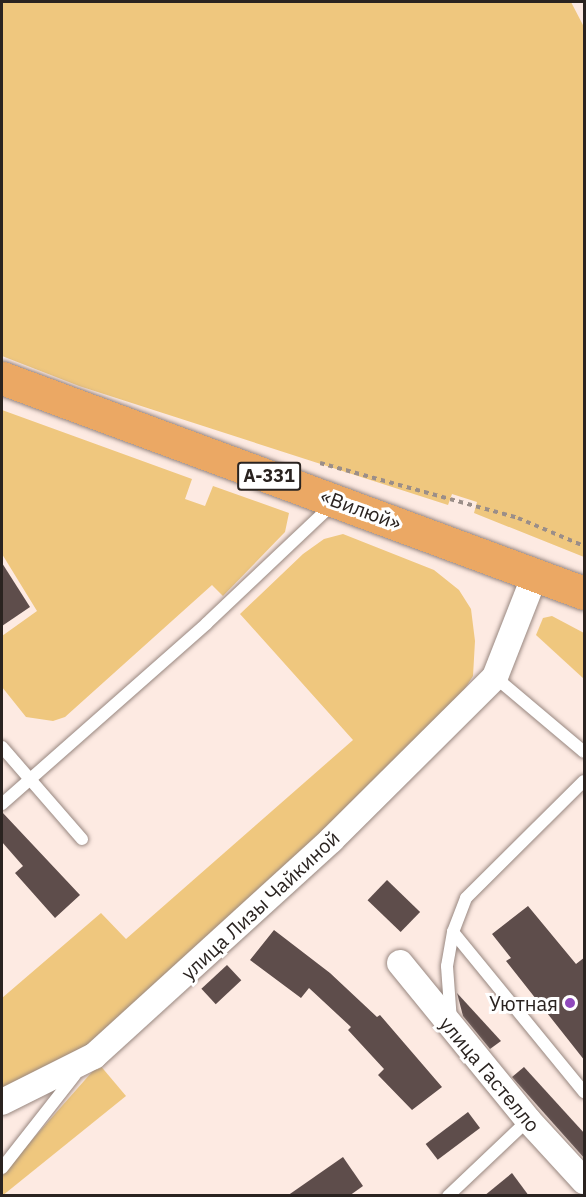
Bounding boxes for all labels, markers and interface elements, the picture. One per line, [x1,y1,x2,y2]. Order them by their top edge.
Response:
road number: А-331 [236,461,302,491]
street label: «Вилюй» [317,483,405,535]
street label: улица Лизы Чайкиной [176,825,344,985]
place label: Уютная [489,991,558,1015]
marker: Уютная [563,996,577,1010]
street label: улица Гастелло [435,1011,545,1137]

